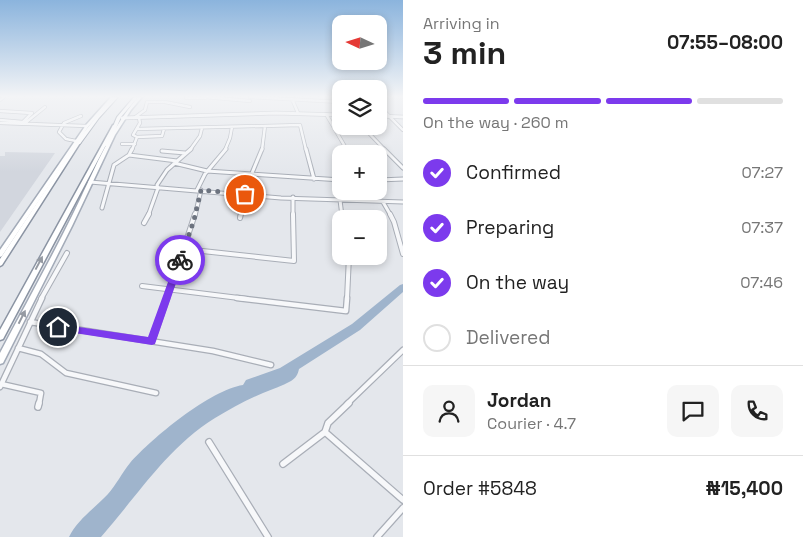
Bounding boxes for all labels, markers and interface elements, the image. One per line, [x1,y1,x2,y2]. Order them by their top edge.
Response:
text: Arriving in [423,13,500,34]
north arrow [332,15,388,70]
map controls [332,15,387,265]
text: 07:55–08:00 [667,30,783,55]
text: 3 min [423,33,506,73]
button: layers [332,80,387,135]
text: On the way · 260 m [423,112,569,133]
button: + [332,145,387,200]
icon: check [423,159,451,187]
text: Confirmed [466,160,561,185]
text: 07:27 [741,162,783,183]
pin [224,173,266,215]
icon: bag [231,180,259,208]
button: − [332,210,387,265]
icon: check [423,214,451,242]
text: Preparing [466,215,554,240]
text: 07:37 [741,217,783,238]
courier [155,235,205,285]
icon: bike [166,246,194,274]
one-way arrow [35,256,43,270]
icon: check [423,269,451,297]
text: On the way [466,270,569,295]
text: 07:46 [740,272,783,293]
pin [37,306,79,348]
one-way arrow [18,310,26,324]
icon: home [44,313,72,341]
text: Delivered [466,325,551,350]
button: person [423,385,475,437]
button: chat [667,385,719,437]
button: phone [731,385,783,437]
text: Jordan [487,388,552,413]
text: Courier · 4.7 [487,413,576,434]
text: Order #5848 [423,476,537,501]
text: ₦15,400 [705,476,783,501]

